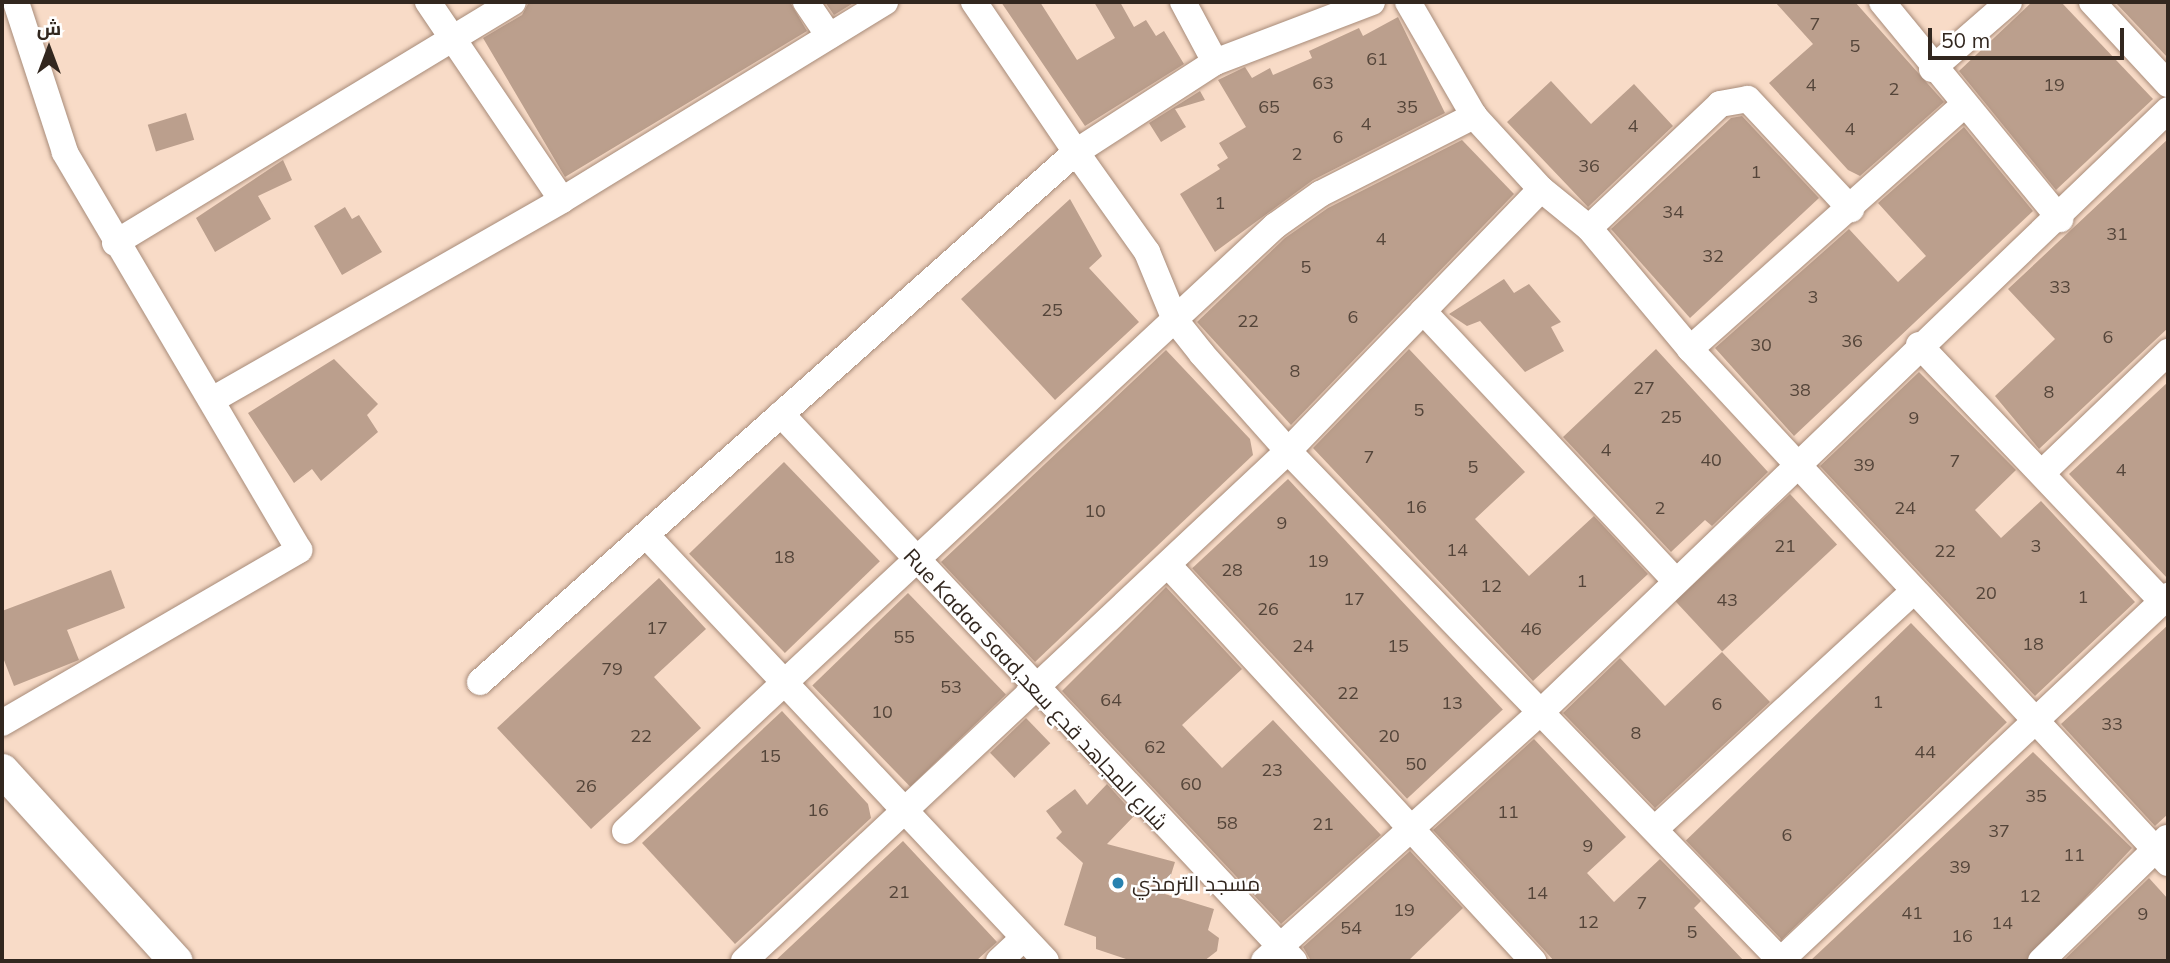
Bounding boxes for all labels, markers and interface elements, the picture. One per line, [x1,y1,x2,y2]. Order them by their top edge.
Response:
house number: 7 [1810,13,1820,35]
north arrow [14,14,84,84]
scale bar [1932,14,2128,58]
text: ش [37,16,61,40]
text: 50 m [1941,27,1990,53]
house number: 5 [1850,35,1860,57]
house number: 61 [1366,48,1388,70]
house number: 63 [1312,72,1334,94]
house number: 4 [1806,74,1816,96]
house number: 19 [2043,74,2065,96]
house number: 2 [1889,78,1899,100]
house number: 65 [1258,96,1280,118]
house number: 35 [1396,96,1418,118]
house number: 4 [1361,113,1371,135]
house number: 4 [1628,115,1638,137]
house number: 4 [1845,118,1855,140]
house number: 6 [1333,126,1343,148]
house number: 2 [1292,143,1302,165]
house number: 36 [1578,155,1600,177]
house number: 1 [1751,161,1761,183]
house number: 1 [1215,192,1225,214]
house number: 34 [1662,201,1684,223]
house number: 31 [2106,223,2128,245]
house number: 4 [1376,228,1386,250]
house number: 32 [1702,245,1724,267]
house number: 5 [1301,256,1311,278]
house number: 33 [2049,276,2071,298]
house number: 3 [1808,286,1818,308]
house number: 25 [1041,299,1063,321]
house number: 6 [1348,306,1358,328]
house number: 22 [1237,310,1259,332]
house number: 6 [2103,326,2113,348]
house number: 36 [1841,330,1863,352]
house number: 30 [1750,334,1772,356]
house number: 8 [1290,360,1300,382]
house number: 27 [1633,377,1655,399]
house number: 38 [1789,379,1811,401]
house number: 8 [2044,381,2054,403]
house number: 5 [1414,399,1424,421]
house number: 25 [1660,406,1682,428]
house number: 9 [1909,407,1919,429]
house number: 4 [1601,439,1611,461]
house number: 7 [1364,446,1374,468]
house number: 40 [1700,449,1722,471]
house number: 7 [1950,450,1960,472]
house number: 39 [1853,454,1875,476]
house number: 5 [1468,456,1478,478]
house number: 4 [2116,459,2126,481]
house number: 16 [1405,496,1427,518]
house number: 2 [1655,497,1665,519]
house number: 24 [1894,497,1916,519]
house number: 10 [1084,500,1106,522]
house number: 9 [1277,512,1287,534]
house number: 21 [1774,535,1796,557]
house number: 3 [2031,535,2041,557]
house number: 14 [1446,539,1468,561]
house number: 22 [1934,540,1956,562]
street label: Rue Kadaa Saad,شارع المجاهد قدع سعد [899,543,1173,835]
house number: 18 [773,546,795,568]
house number: 19 [1307,550,1329,572]
house number: 28 [1221,559,1243,581]
house number: 1 [1577,570,1587,592]
house number: 12 [1480,575,1502,597]
house number: 20 [1975,582,1997,604]
house number: 1 [2078,586,2088,608]
house number: 17 [1343,588,1365,610]
house number: 43 [1716,589,1738,611]
house number: 26 [1257,598,1279,620]
house number: 17 [646,617,668,639]
house number: 46 [1520,618,1542,640]
house number: 55 [893,626,915,648]
house number: 18 [2022,633,2044,655]
house number: 24 [1292,635,1314,657]
house number: 15 [1387,635,1409,657]
house number: 79 [601,658,623,680]
house number: 53 [940,676,962,698]
house number: 22 [1337,682,1359,704]
house number: 64 [1100,689,1122,711]
house number: 1 [1873,691,1883,713]
house number: 13 [1441,692,1463,714]
house number: 6 [1712,693,1722,715]
house number: 10 [871,701,893,723]
house number: 33 [2101,713,2123,735]
house number: 8 [1631,722,1641,744]
house number: 22 [630,725,652,747]
house number: 20 [1378,725,1400,747]
house number: 62 [1144,736,1166,758]
house number: 44 [1914,741,1936,763]
house number: 15 [759,745,781,767]
house number: 50 [1405,753,1427,775]
house number: 23 [1261,759,1283,781]
house number: 60 [1180,773,1202,795]
house number: 26 [575,775,597,797]
house number: 35 [2025,785,2047,807]
house number: 16 [807,799,829,821]
house number: 11 [1497,801,1519,823]
house number: 58 [1216,812,1238,834]
house number: 21 [1312,813,1334,835]
house number: 37 [1988,820,2010,842]
house number: 6 [1782,824,1792,846]
house number: 9 [1583,835,1593,857]
house number: 11 [2063,844,2085,866]
house number: 39 [1949,856,1971,878]
place label: مسجد الترمذي [1132,870,1260,896]
marker: مسجد الترمذي [1110,875,1126,891]
house number: 21 [888,881,910,903]
house number: 14 [1526,882,1548,904]
house number: 12 [2019,885,2041,907]
house number: 7 [1637,892,1647,914]
house number: 19 [1393,899,1415,921]
house number: 41 [1901,902,1923,924]
house number: 9 [2138,903,2148,925]
house number: 12 [1577,911,1599,933]
house number: 14 [1991,912,2013,934]
house number: 54 [1340,917,1362,939]
house number: 5 [1687,921,1697,943]
house number: 16 [1951,925,1973,947]

